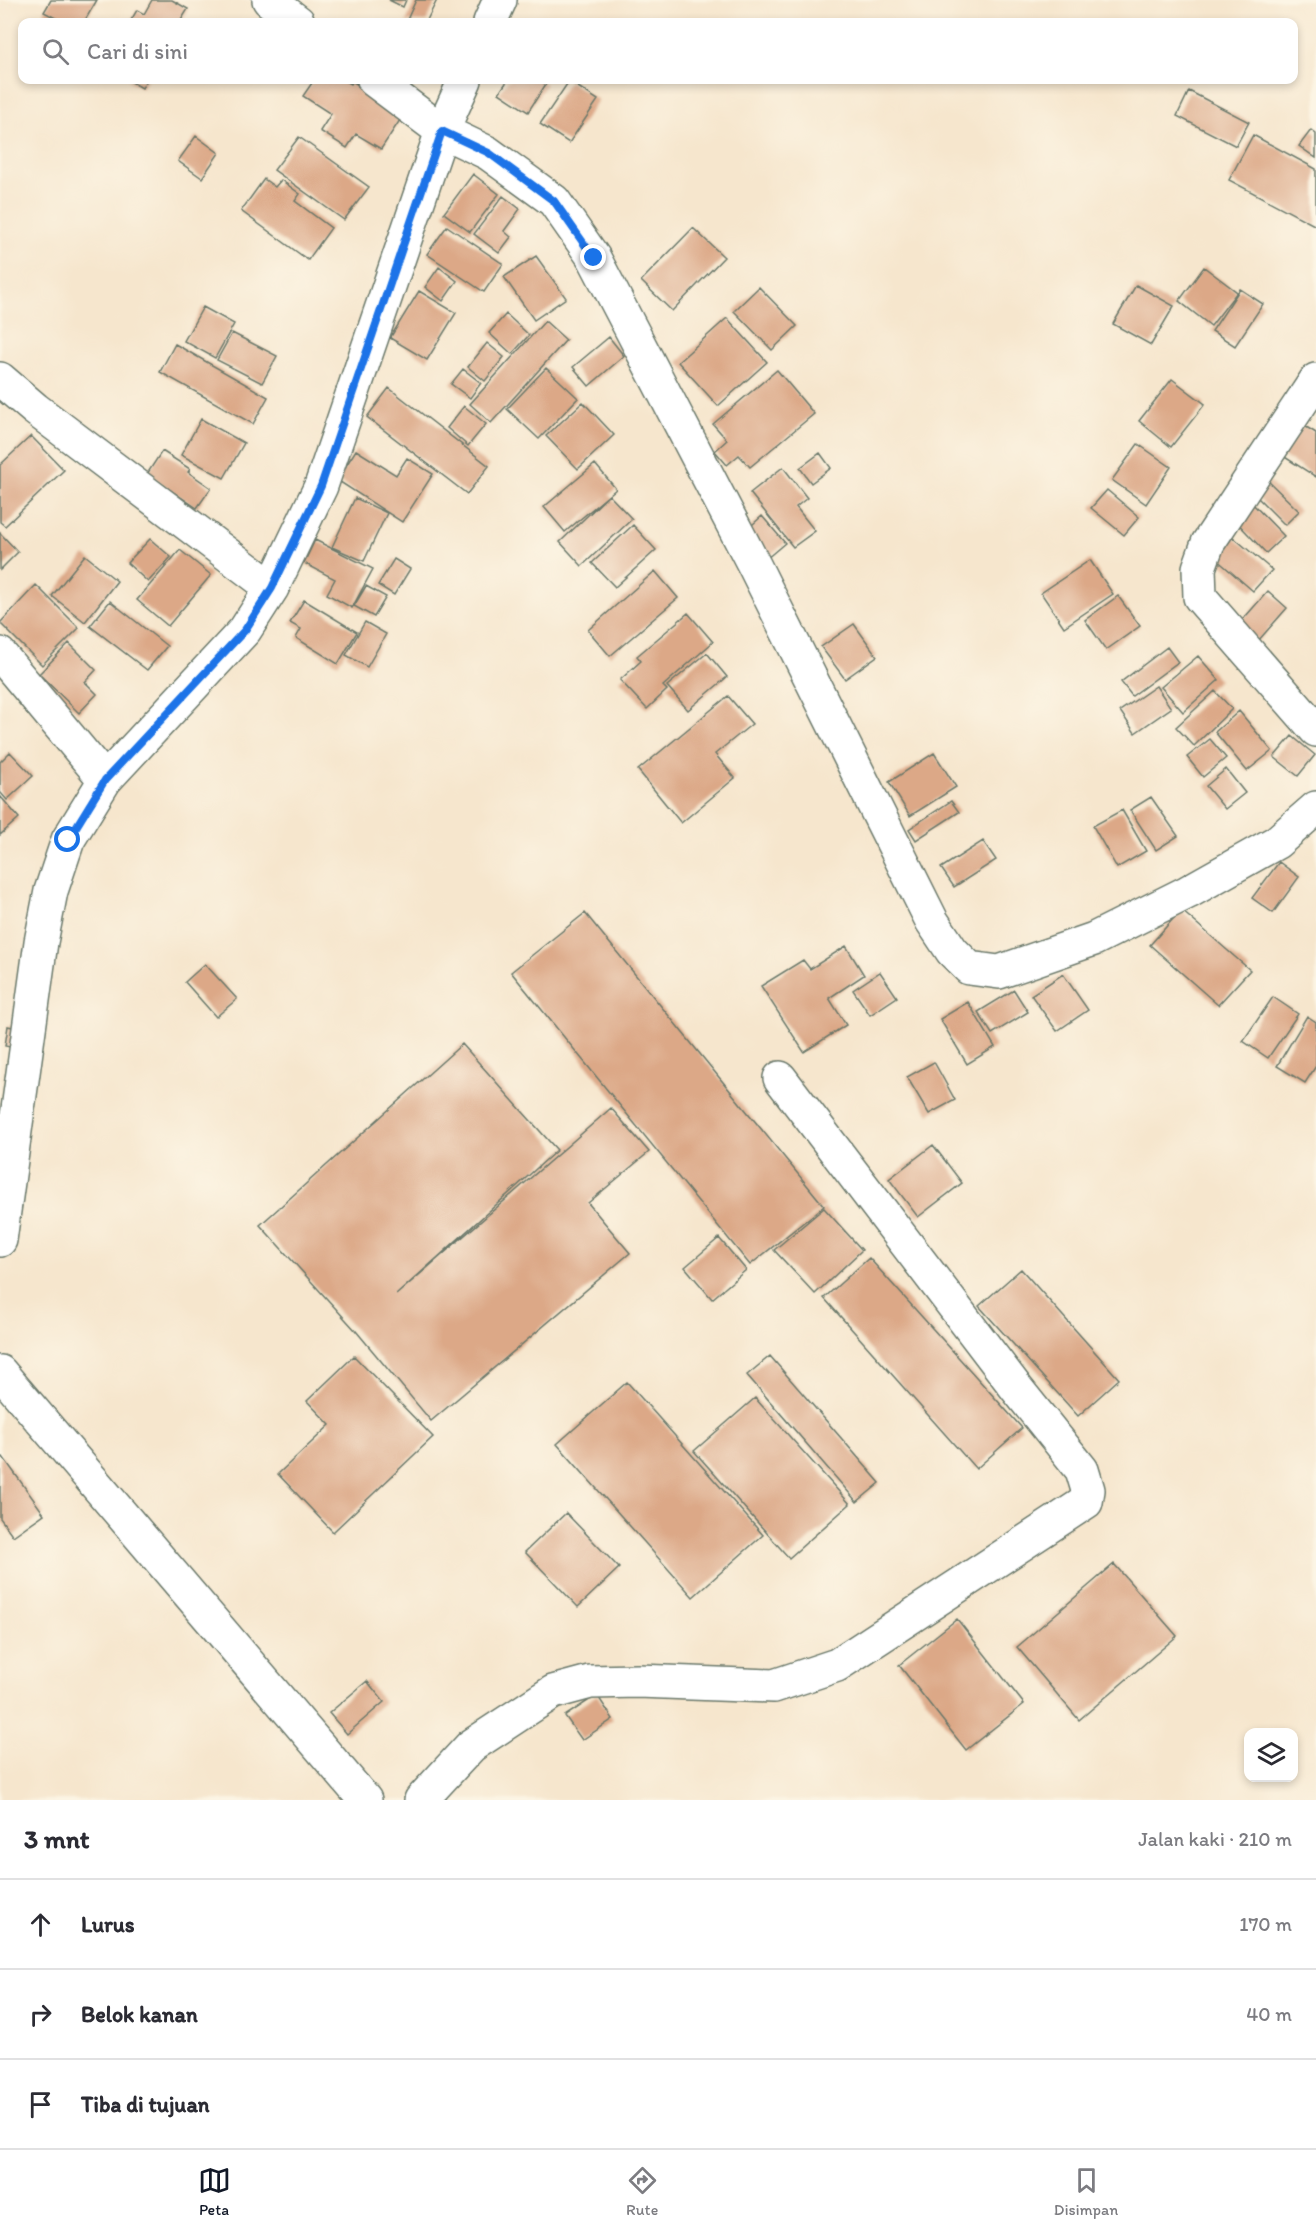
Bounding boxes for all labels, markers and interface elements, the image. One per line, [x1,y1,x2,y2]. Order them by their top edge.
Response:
search box [18,18,1298,84]
icon: search [39,35,72,68]
text: Cari di sini [87,38,188,65]
route end [580,244,606,270]
route start [54,826,80,852]
map controls [1244,1728,1298,1782]
button: layers [1244,1728,1298,1782]
text: 3 mnt [24,1823,90,1855]
text: Jalan kaki · 210 m [1138,1827,1292,1851]
icon: ahead [24,1908,57,1941]
text: Lurus [81,1911,135,1938]
text: 170 m [1239,1912,1292,1936]
icon: right [24,1998,57,2031]
text: Belok kanan [81,2001,198,2028]
text: 40 m [1246,2002,1292,2026]
icon: arrive [24,2088,57,2121]
text: Tiba di tujuan [81,2091,210,2118]
tab: Peta [198,2164,231,2219]
tab: Rute [626,2164,659,2219]
tab: Disimpan [1054,2164,1118,2219]

